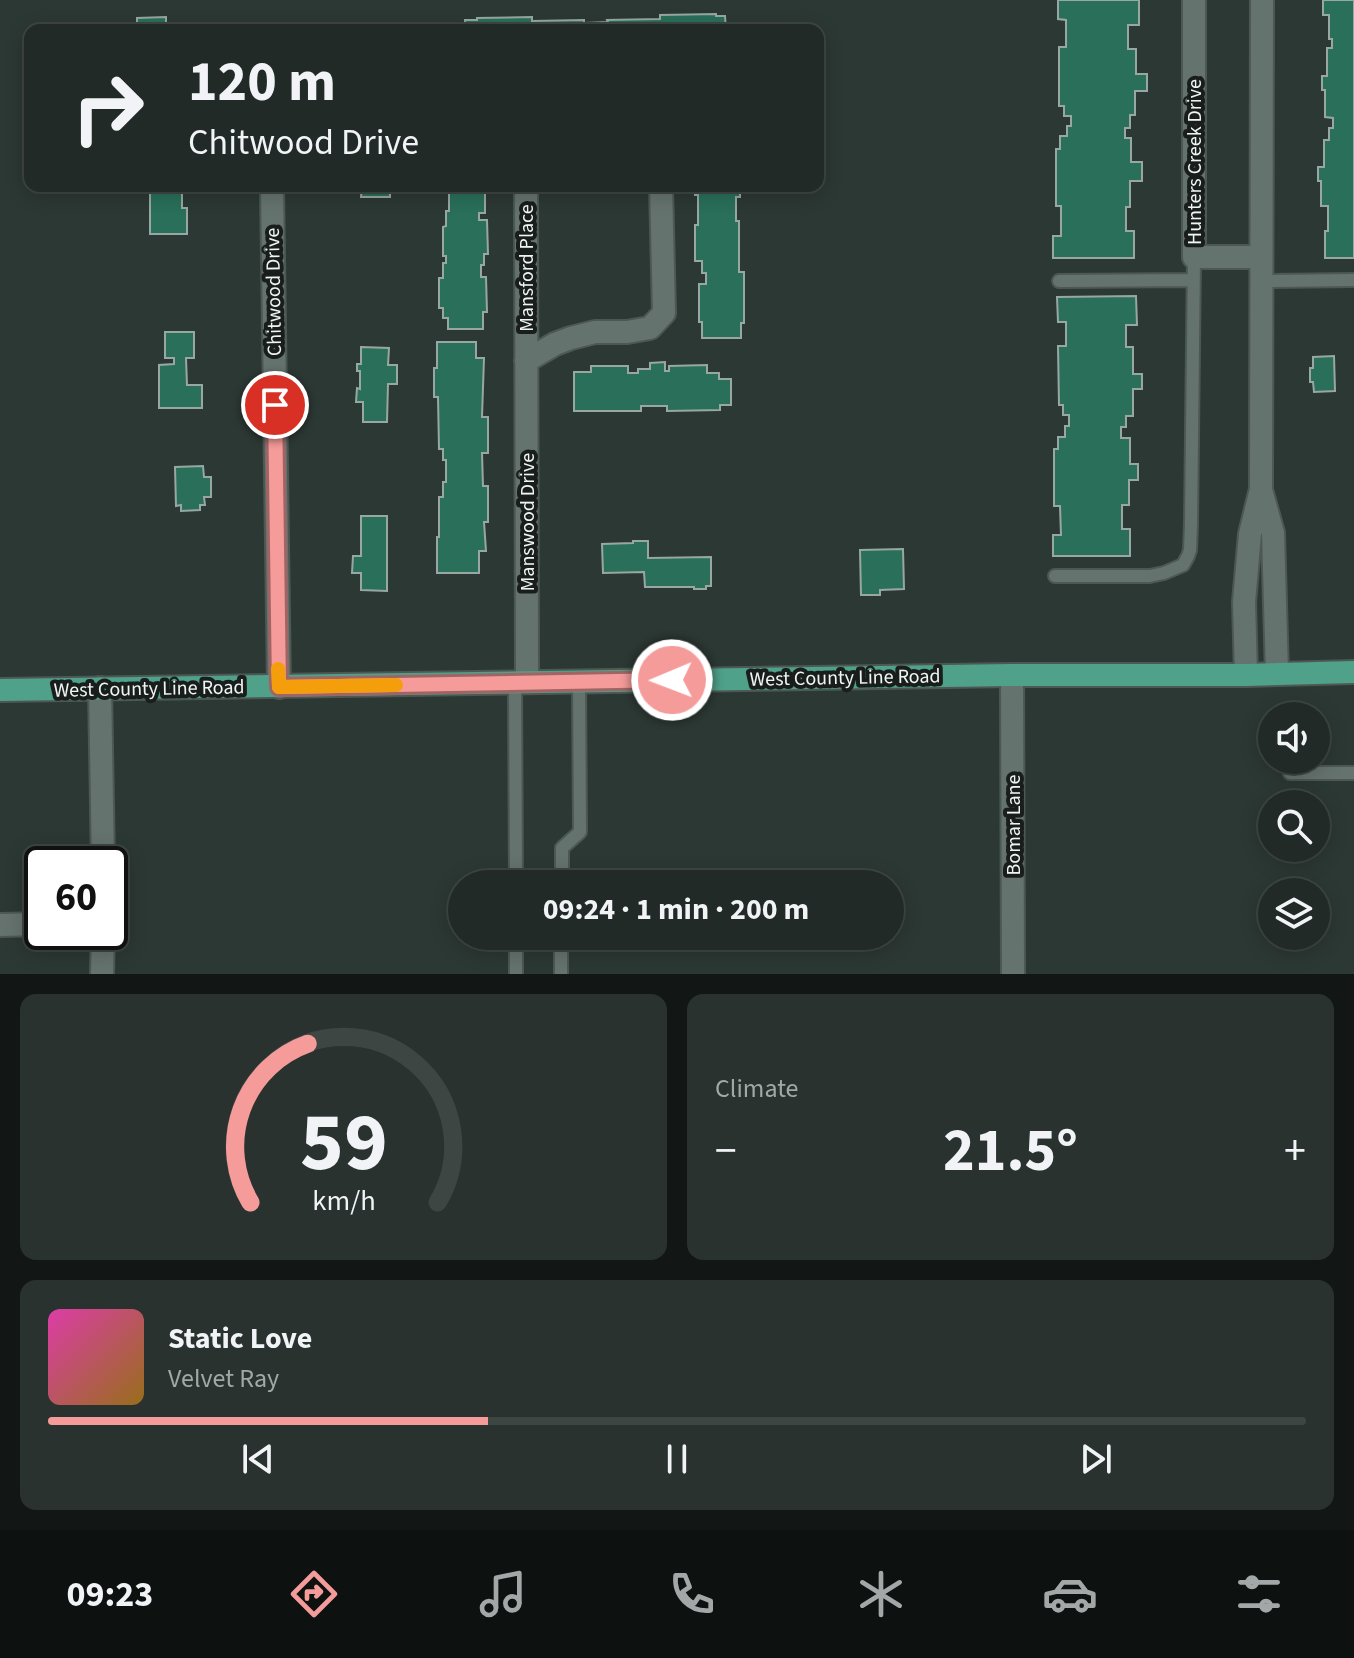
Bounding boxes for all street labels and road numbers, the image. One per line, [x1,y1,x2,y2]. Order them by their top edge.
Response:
street label: Hunters Creek Drive [1181,79,1209,245]
street label: Mansford Place [513,204,541,332]
street label: Chitwood Drive [259,227,289,356]
street label: Manswood Drive [514,453,542,591]
street label: West County Line Road [749,662,941,694]
street label: West County Line Road [53,673,245,705]
street label: Bomar Lane [1000,774,1028,875]

